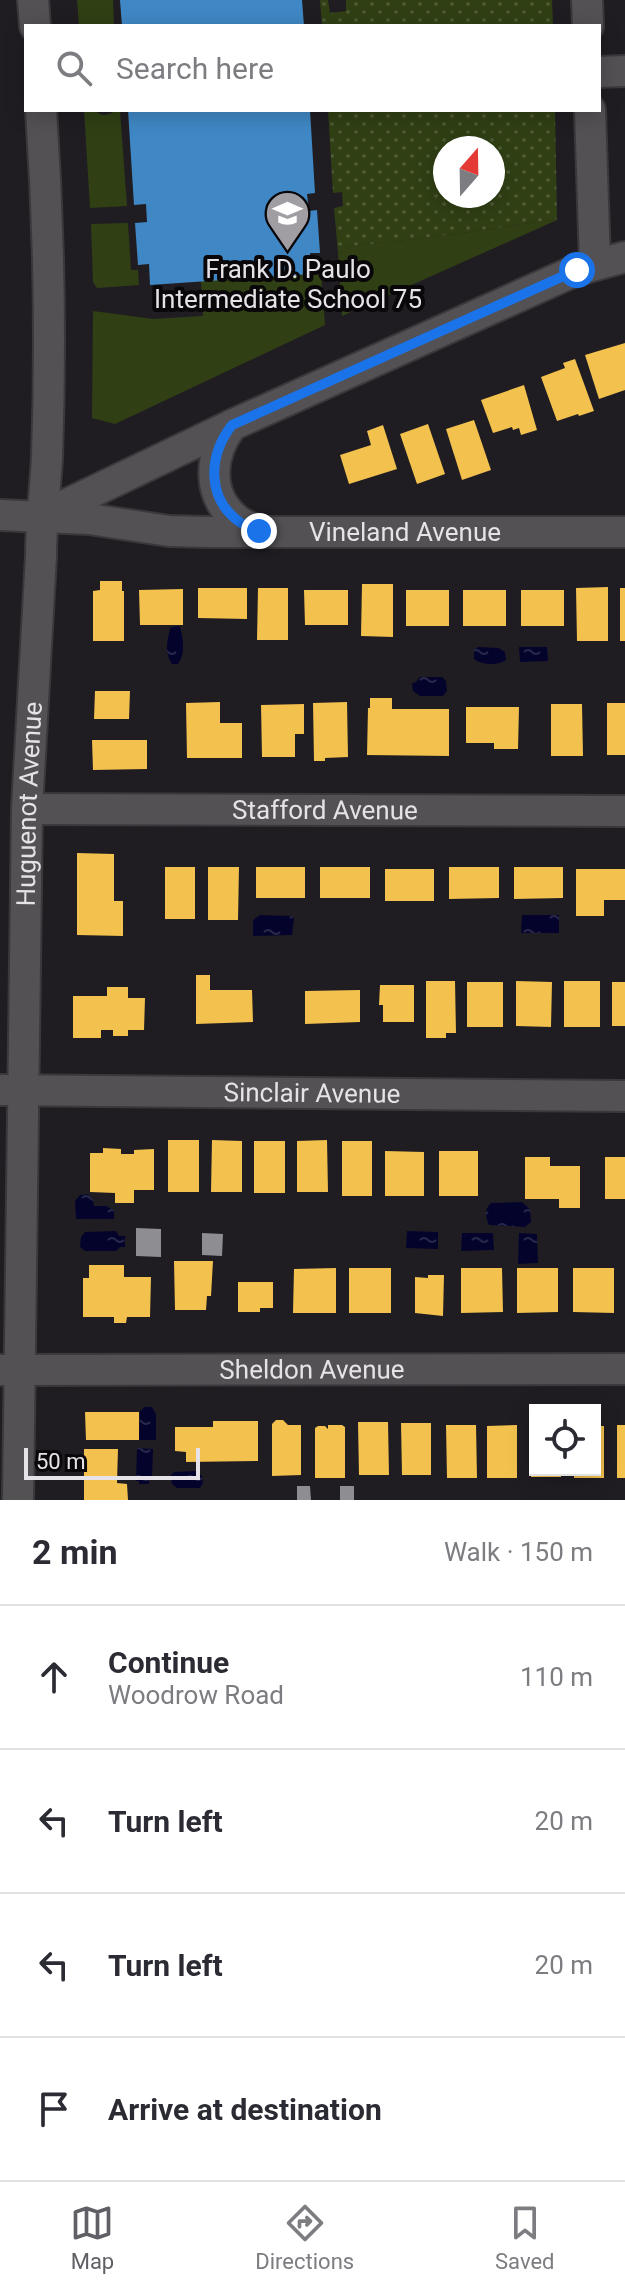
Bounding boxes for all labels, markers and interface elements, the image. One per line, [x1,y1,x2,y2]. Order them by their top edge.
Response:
search box [24,24,601,112]
icon: search [52,46,96,90]
text: Search here [116,51,274,86]
north arrow [433,136,505,208]
school or university icon: Frank D. Paulo Intermediate School 75 [264,190,312,253]
route start [559,252,595,288]
place label: Frank D. Paulo Intermediate School 75 [154,254,422,314]
route end [241,513,277,549]
street label: Vineland Avenue [309,517,501,547]
street label: Huguenot Avenue [11,701,48,907]
street label: Stafford Avenue [232,795,418,825]
street label: Sinclair Avenue [223,1077,401,1109]
street label: Sheldon Avenue [219,1354,405,1385]
map controls [529,1404,601,1476]
button: locate [529,1404,601,1476]
scale bar [24,1444,200,1480]
text: 50 m [36,1449,85,1474]
text: 2 min [32,1532,117,1572]
text: Walk · 150 m [444,1537,593,1567]
text: Continue [108,1645,229,1680]
icon: ahead [32,1655,76,1699]
text: 110 m [520,1662,593,1692]
text: Woodrow Road [108,1680,284,1710]
icon: left [32,1799,76,1843]
text: Turn left [108,1804,223,1839]
text: 20 m [535,1806,593,1836]
icon: left [32,1943,76,1987]
text: Turn left [108,1948,223,1983]
text: 20 m [535,1950,593,1980]
icon: arrive [32,2087,76,2131]
text: Arrive at destination [108,2092,382,2127]
tab: Map [70,2201,114,2274]
tab: Directions [255,2201,354,2274]
tab: Saved [495,2201,555,2274]

